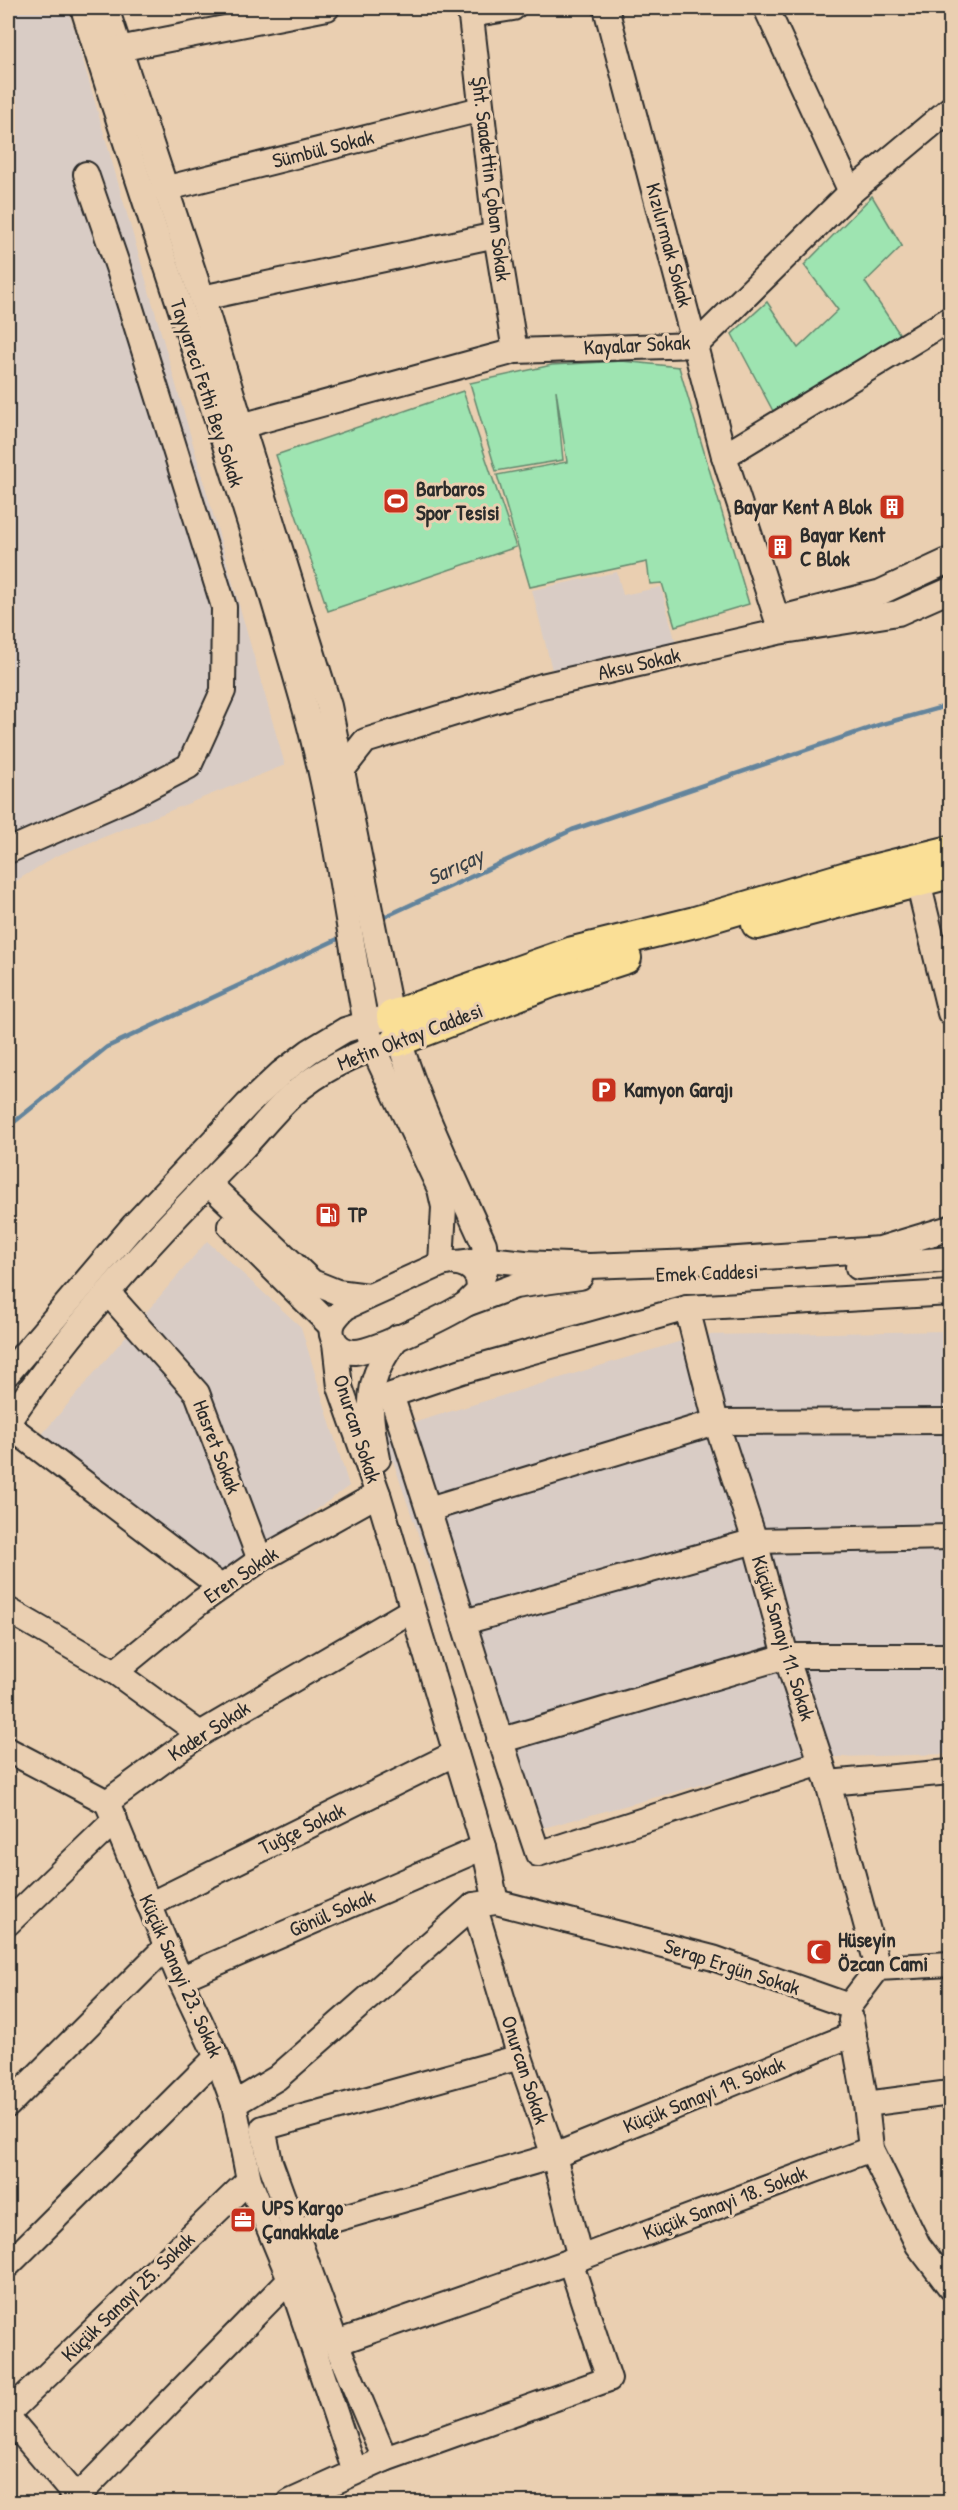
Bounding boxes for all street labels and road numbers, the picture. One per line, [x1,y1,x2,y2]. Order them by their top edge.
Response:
street label: Şht. Saadettin Çoban Sokak [465,75,518,283]
street label: Sümbül Sokak [269,122,377,175]
street label: Kızılırmak Sokak [639,180,700,311]
street label: Tayyareci Fethi Bey Sokak [163,295,252,491]
street label: Kayalar Sokak [583,327,691,362]
street label: Aksu Sokak [595,640,683,687]
street label: Metin Oktay Caddesi [333,995,487,1078]
street label: Emek Caddesi [655,1256,759,1289]
street label: Onurcan Sokak [326,1371,389,1487]
street label: Hasret Sokak [186,1396,249,1498]
street label: Eren Sokak [198,1539,284,1610]
street label: Küçük Sanayi 11. Sokak [744,1551,823,1725]
street label: Kader Sokak [162,1693,256,1768]
street label: Tuğçe Sokak [254,1795,350,1862]
street label: Gönül Sokak [284,1881,379,1944]
street label: Küçük Sanayi 23. Sokak [132,1890,231,2062]
street label: Serap Ergün Sokak [660,1931,804,2002]
street label: Onurcan Sokak [494,2012,557,2128]
street label: Küçük Sanayi 19. Sokak [619,2049,789,2140]
street label: Küçük Sanayi 18. Sokak [639,2158,811,2247]
street label: Küçük Sanayi 25. Sokak [55,2225,201,2368]

